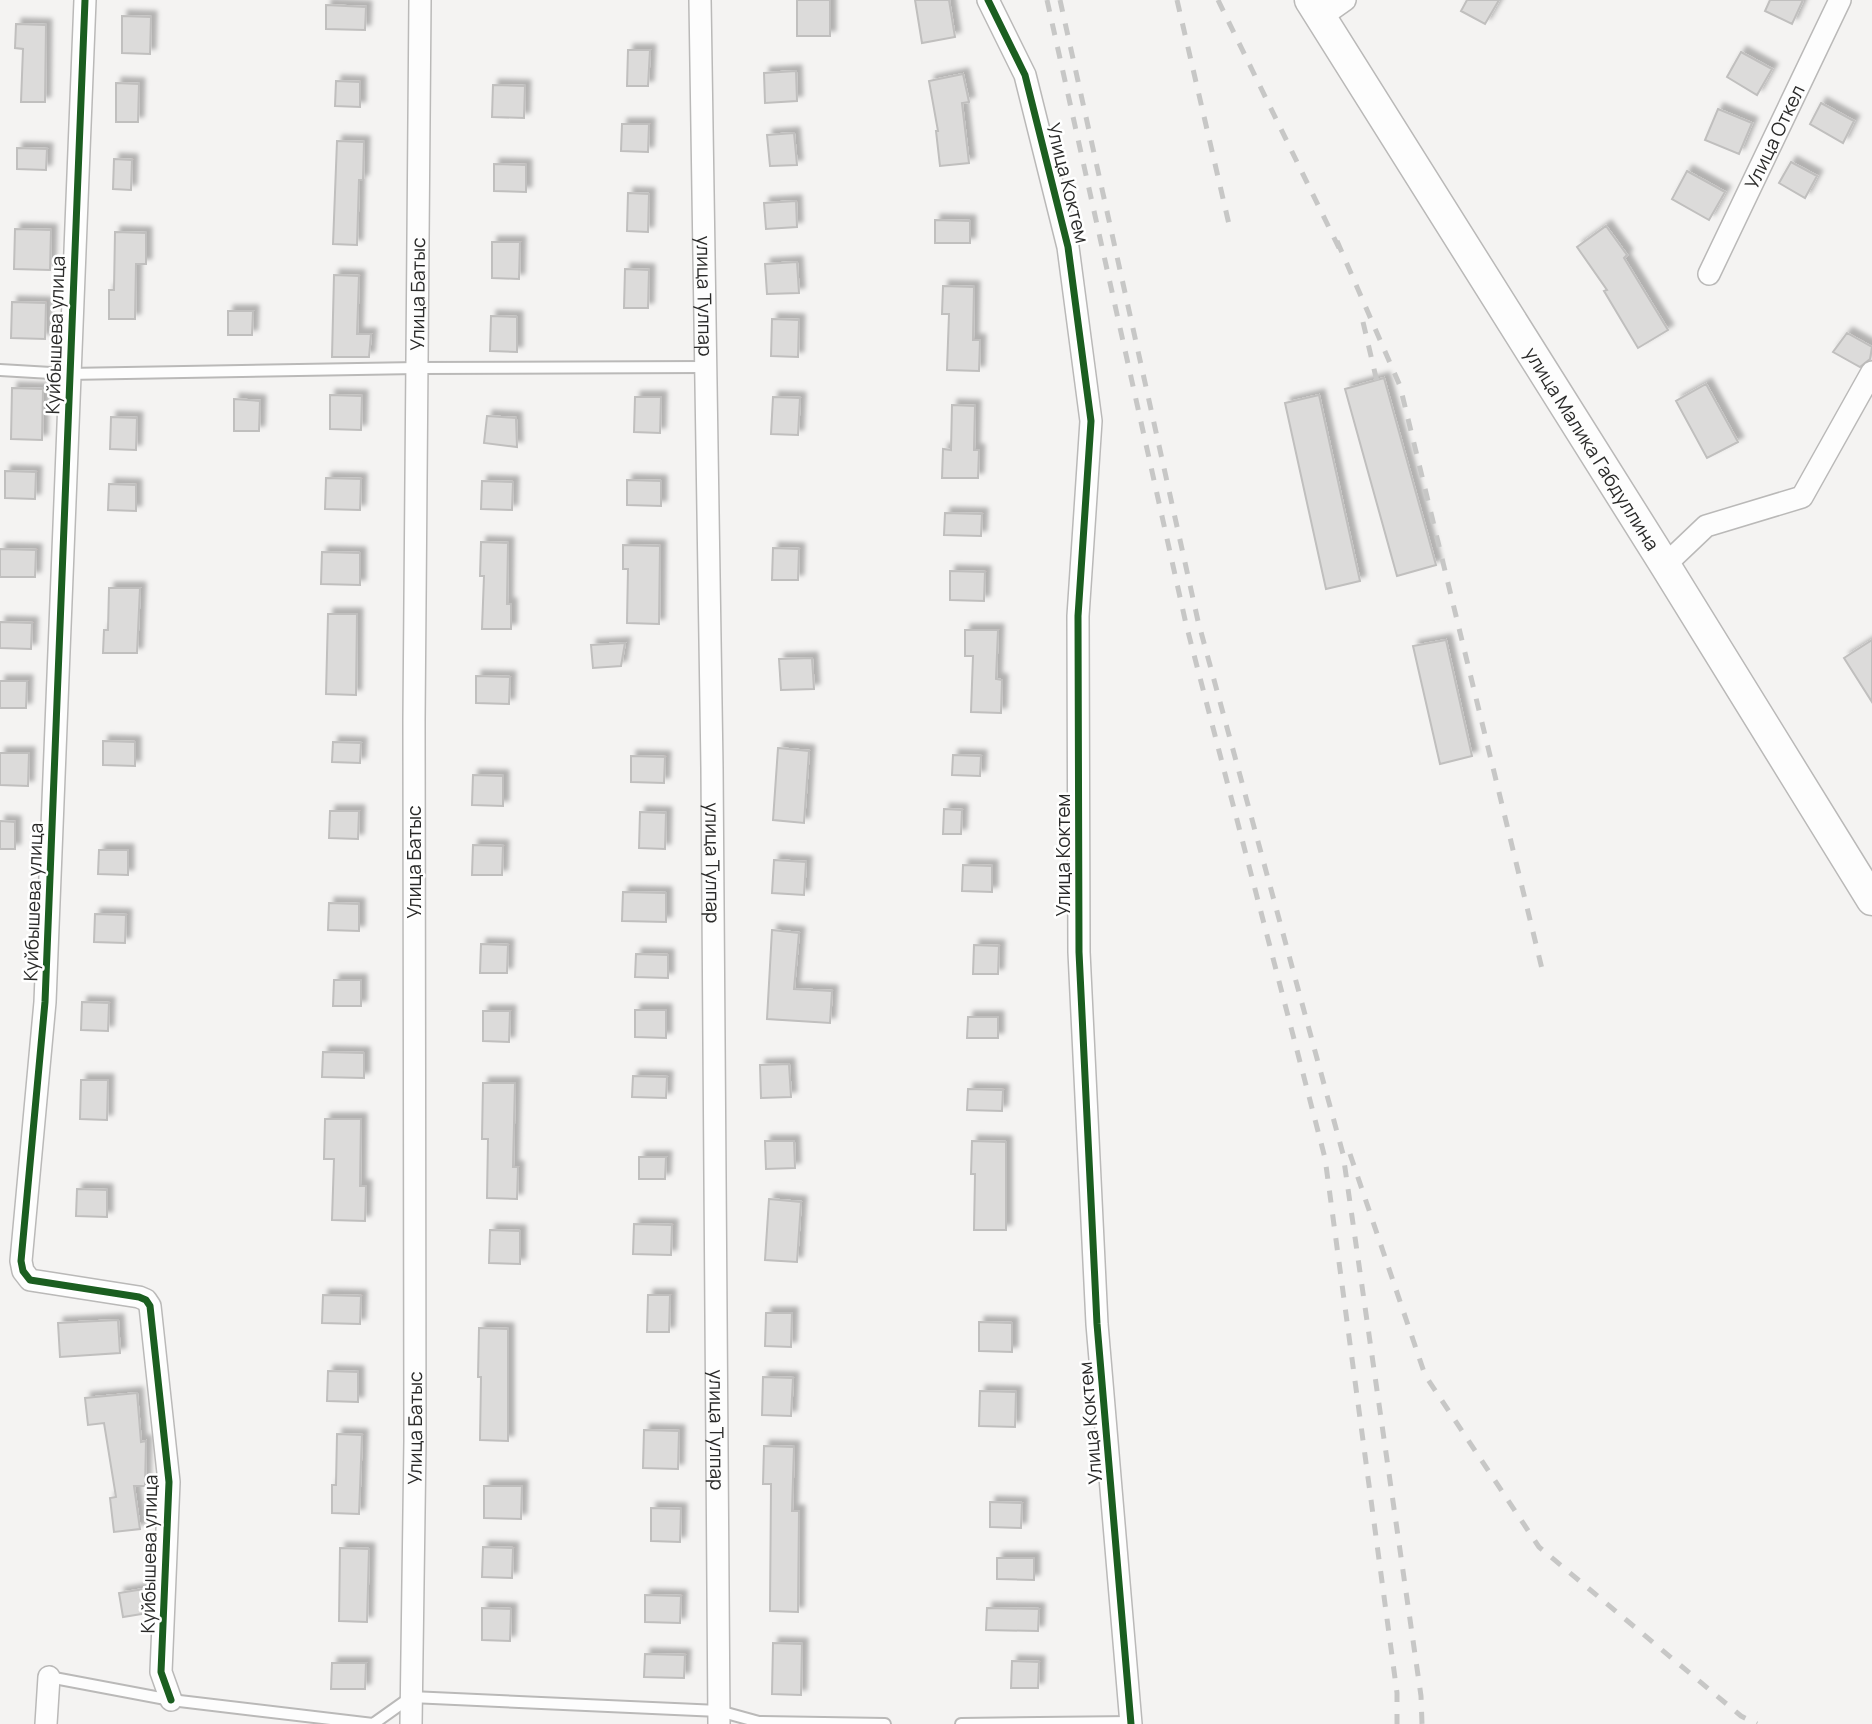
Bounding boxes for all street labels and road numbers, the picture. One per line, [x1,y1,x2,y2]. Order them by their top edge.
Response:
street label: Улица Откел [1739,80,1811,193]
street label: Улица Коктем [1041,120,1095,246]
street label: улица Тулпар [691,235,719,357]
street label: Улица Батыс [404,237,431,351]
street label: Куйбышева улица [39,255,71,415]
street label: улица Малика Габдуллина [1518,342,1666,555]
street label: Улица Коктем [1050,794,1076,916]
street label: улица Тулпар [699,802,726,923]
street label: Улица Батыс [401,805,427,919]
street label: Куйбышева улица [17,822,49,982]
street label: Улица Коктем [1072,1361,1108,1485]
street label: улица Тулпар [703,1369,730,1490]
street label: Улица Батыс [401,1371,428,1485]
street label: Куйбышева улица [135,1474,163,1634]

